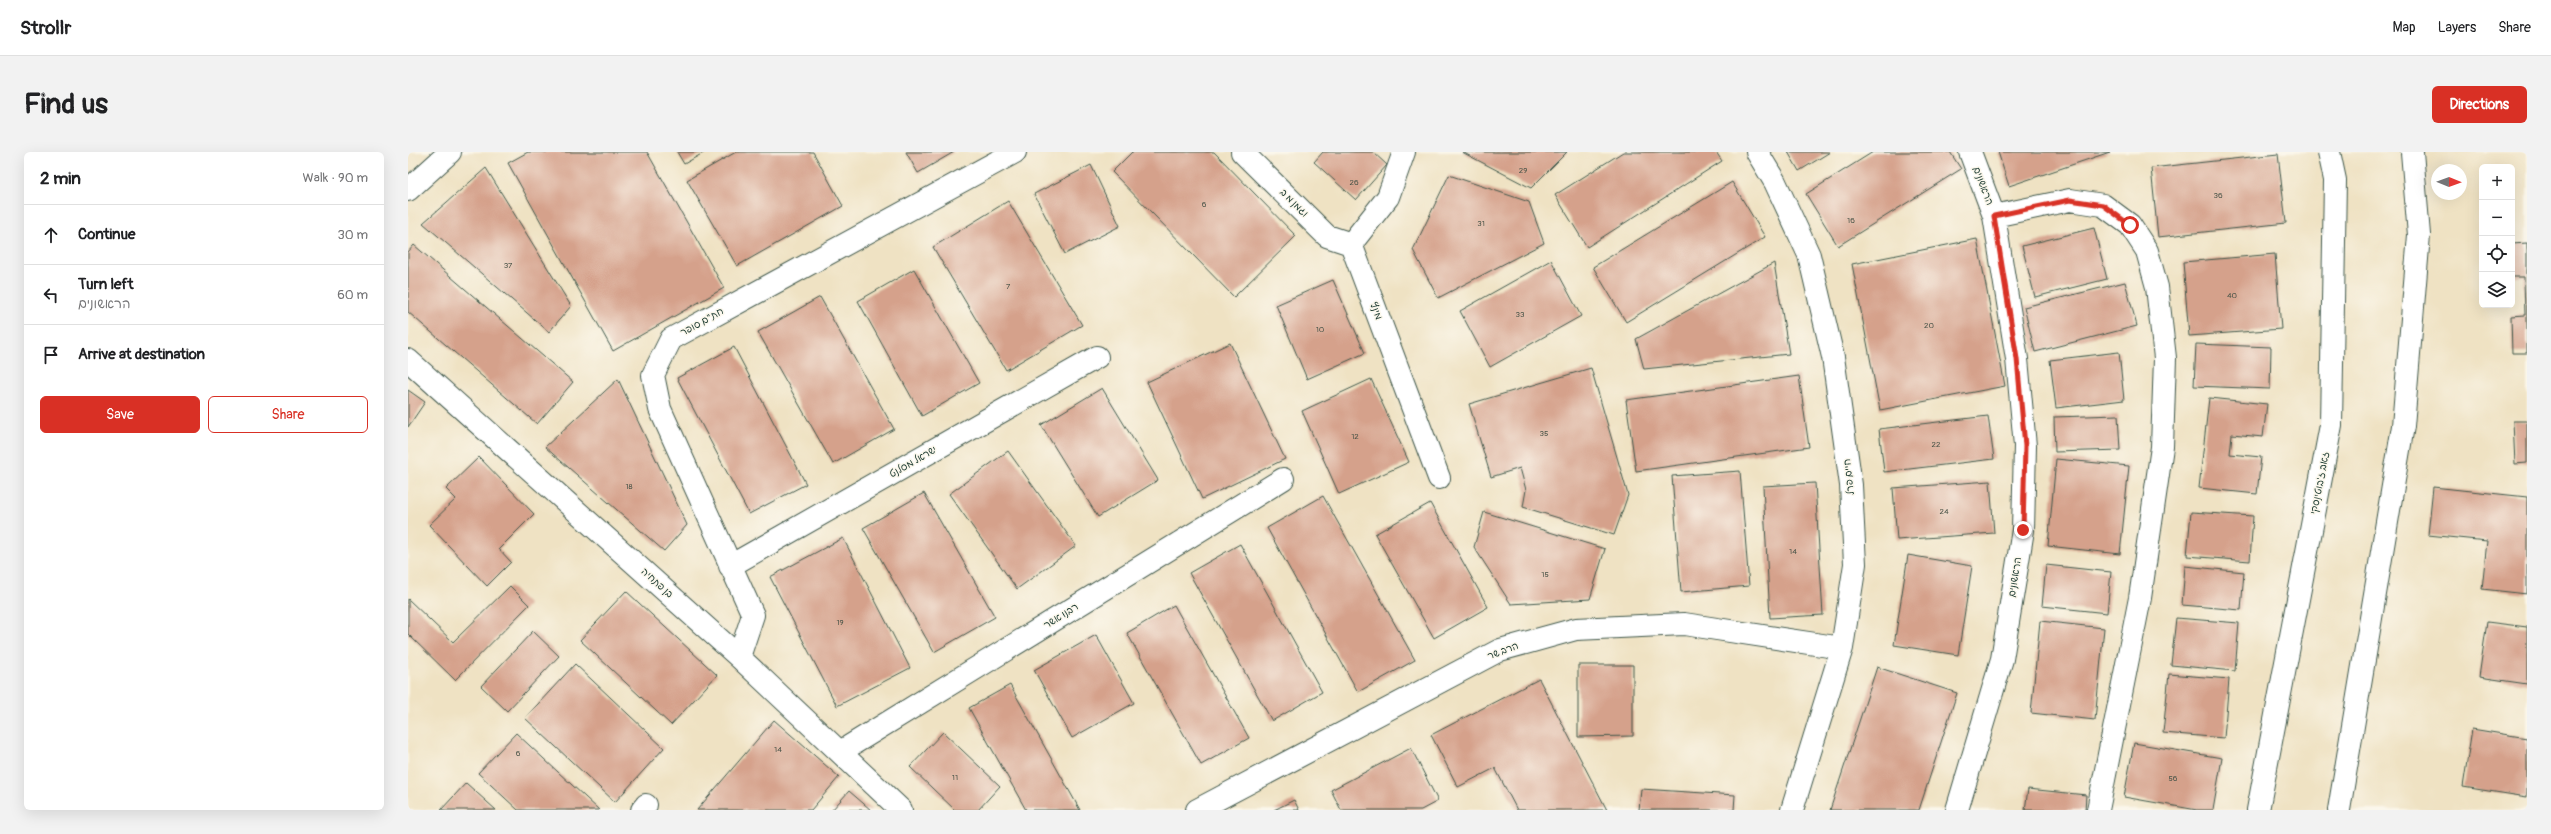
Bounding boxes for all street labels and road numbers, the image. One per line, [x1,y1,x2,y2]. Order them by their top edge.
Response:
street label: הראשונים [1970,165,1996,207]
street label: וגמן מ ב [1277,186,1311,220]
street label: מינץ [1367,301,1385,321]
street label: חת"ם סופר [678,305,726,339]
street label: ישראל מסלנט [887,444,939,480]
street label: זאב ז'בוטינסקי [2308,451,2332,515]
street label: חיים פרל [1841,458,1857,496]
street label: הראשונים [2006,556,2024,598]
street label: בן פתחיה [639,566,676,601]
street label: רבנו אשר [1042,601,1080,631]
street label: הרב שר [1486,640,1520,662]

